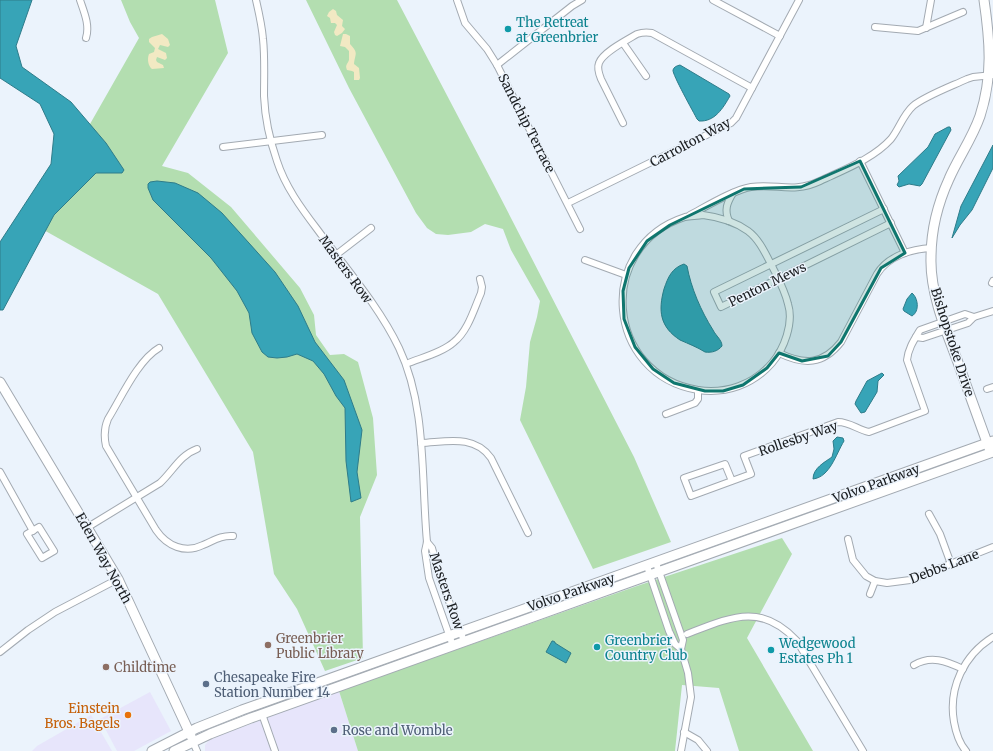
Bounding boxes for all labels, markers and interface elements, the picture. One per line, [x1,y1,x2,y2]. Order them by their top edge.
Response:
place label: The Retreat at Greenbrier [516,14,599,46]
marker: The Retreat at Greenbrier [503,24,513,34]
street label: Sandchip Terrace [494,71,559,176]
street label: Carrolton Way [647,114,734,171]
street label: Masters Row [315,232,377,308]
street label: Penton Mews [726,258,809,311]
street label: Bishopstoke Drive [927,286,978,399]
street label: Rollesby Way [756,417,840,460]
street label: Volvo Parkway [829,460,922,507]
street label: Eden Way North [72,510,136,607]
street label: Debbs Lane [907,545,981,587]
street label: Masters Row [425,550,468,633]
street label: Volvo Parkway [524,569,617,616]
place label: Greenbrier Public Library [276,630,364,662]
place label: Greenbrier Country Club [605,632,688,664]
place label: Wedgewood Estates Ph 1 [778,635,856,667]
marker: Greenbrier Public Library [263,640,273,650]
marker: Greenbrier Country Club [592,642,602,652]
marker: Wedgewood Estates Ph 1 [766,645,776,655]
place label: Childtime [114,659,176,676]
marker: Childtime [101,662,111,672]
place label: Chesapeake Fire Station Number 14 [214,669,330,701]
marker: Chesapeake Fire Station Number 14 [201,679,211,689]
place label: Einstein Bros. Bagels [45,700,120,732]
marker: Einstein Bros. Bagels [123,710,133,720]
place label: Rose and Womble [342,722,453,739]
marker: Rose and Womble [329,725,339,735]

